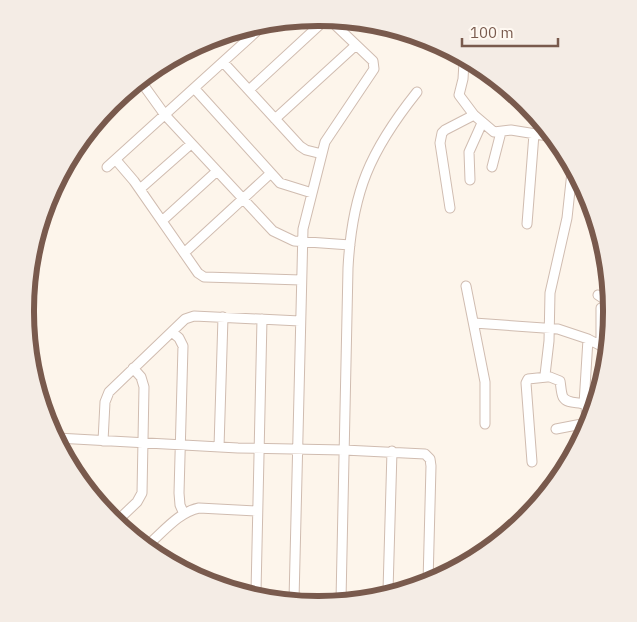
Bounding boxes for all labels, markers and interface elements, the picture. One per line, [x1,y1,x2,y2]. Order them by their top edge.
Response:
scale bar [462,15,558,47]
text: 100 m [470,23,514,42]

